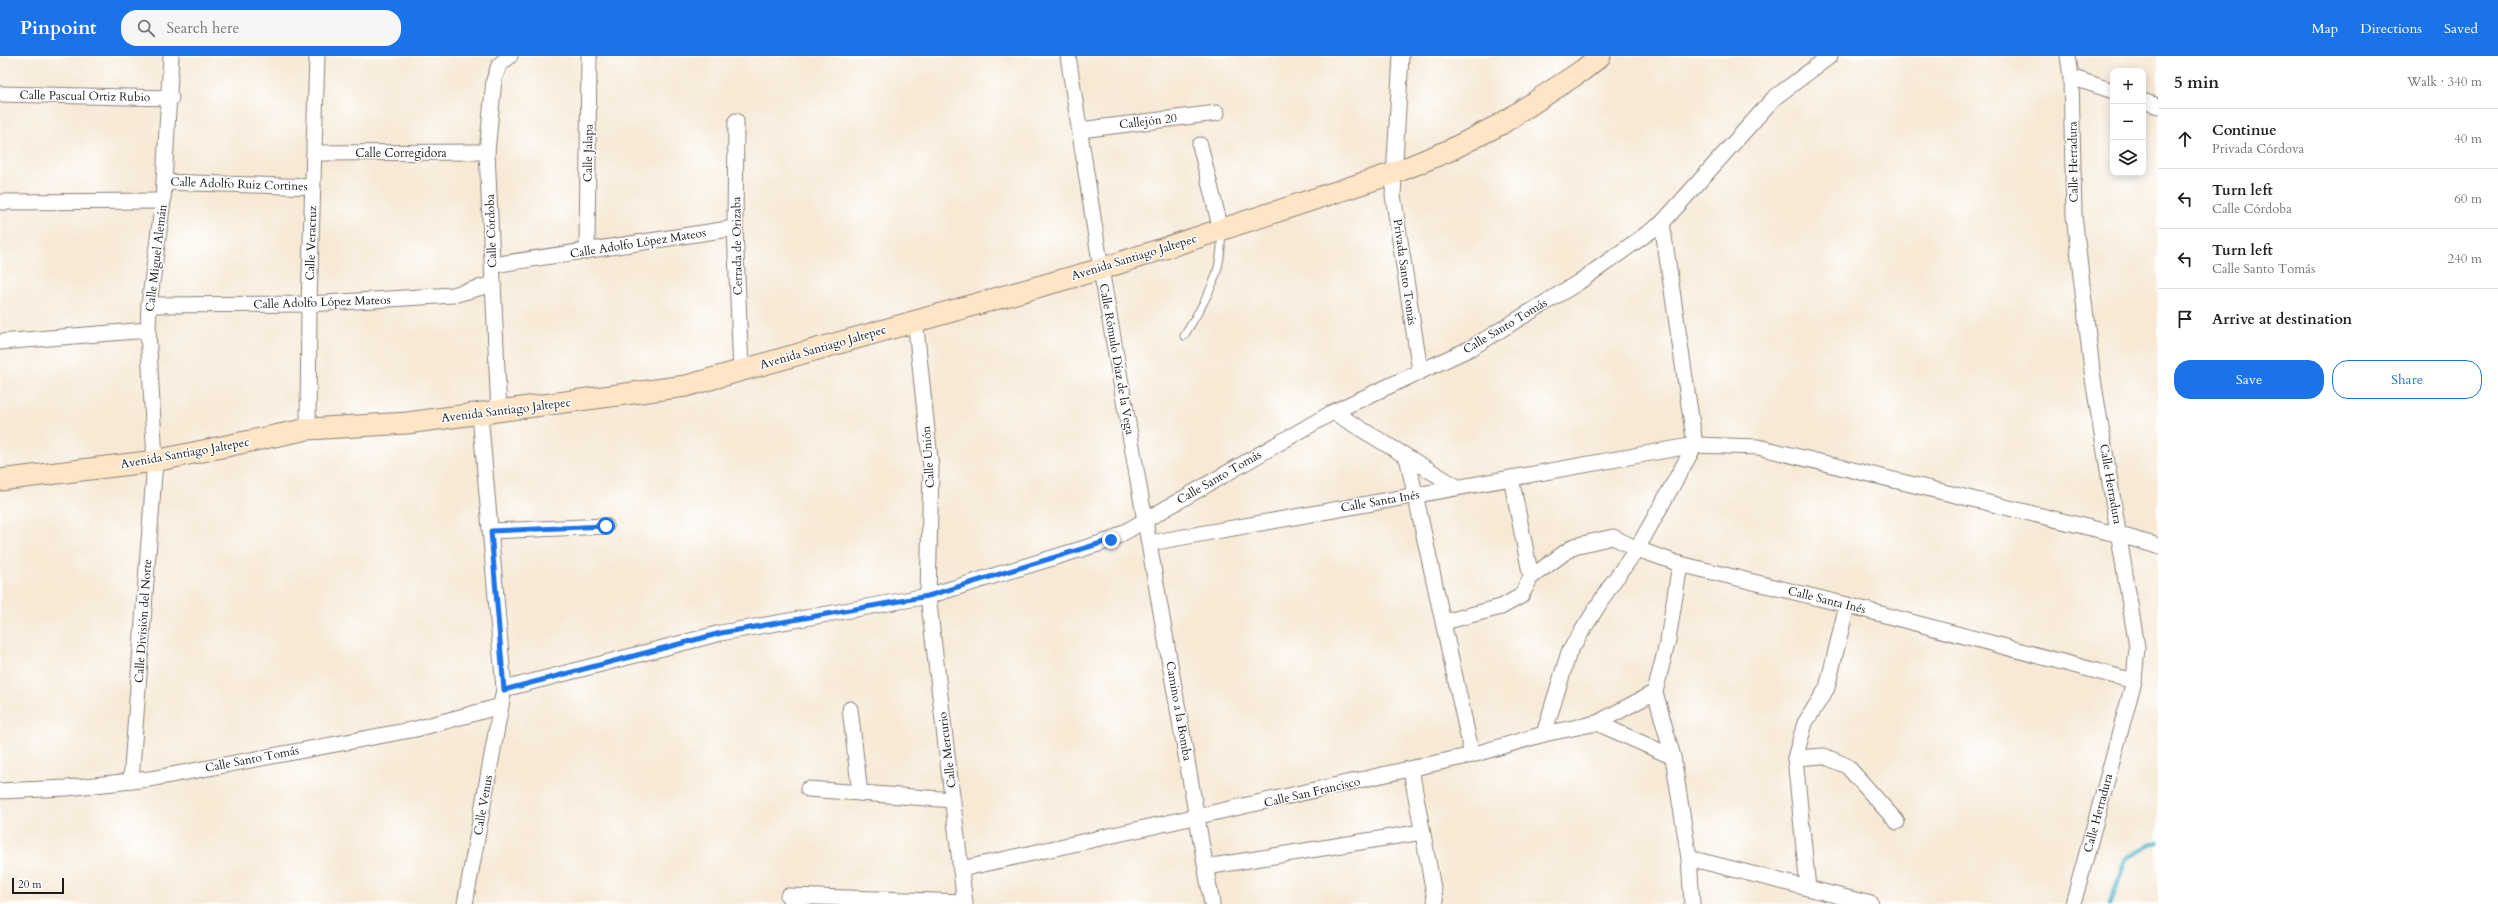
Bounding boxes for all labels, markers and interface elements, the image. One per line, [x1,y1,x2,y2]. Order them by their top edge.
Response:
search box [121,10,401,46]
text: Pinpoint [20,15,97,41]
icon: search [135,17,157,39]
text: Search here [167,18,239,38]
text: Map [2312,19,2338,38]
text: Directions [2360,19,2422,38]
text: Saved [2444,19,2478,38]
map controls [2110,68,2146,176]
button: + [2110,68,2146,104]
text: 5 min [2174,71,2219,94]
text: Walk · 340 m [2407,73,2482,91]
street label: Calle Pascual Ortiz Rubio [20,87,151,105]
button: − [2110,104,2146,140]
street label: Callejón 20 [1118,110,1178,132]
text: Continue [2212,120,2277,140]
street label: Calle Herradura [2064,121,2082,203]
street label: Calle Jalapa [579,123,597,182]
icon: ahead [2174,128,2196,150]
text: 40 m [2454,130,2482,148]
button: layers [2110,140,2146,176]
text: Privada Córdova [2212,140,2304,158]
street label: Calle Corregidora [355,145,448,161]
street label: Calle Adolfo Ruiz Cortines [170,174,308,194]
text: Turn left [2212,180,2273,200]
icon: left [2174,188,2196,210]
text: 60 m [2454,190,2482,208]
street label: Calle Córdoba [482,193,500,268]
street label: Cerrada de Orizaba [728,196,746,295]
text: Calle Córdoba [2212,200,2292,218]
street label: Calle Miguel Alemán [141,203,171,313]
street label: Calle Veracruz [302,205,320,281]
street label: Privada Santo Tomás [1390,218,1420,326]
street label: Calle Adolfo López Mateos [569,224,707,262]
street label: Avenida Santiago Jaltepec [1069,230,1199,284]
text: Turn left [2212,240,2273,260]
icon: left [2174,248,2196,270]
text: 240 m [2448,250,2482,268]
text: Calle Santo Tomás [2212,260,2315,278]
street label: Calle Rómulo Díaz de la Vega [1096,282,1138,437]
street label: Calle Adolfo López Mateos [253,292,391,312]
street label: Calle Santo Tomás [1460,295,1550,357]
icon: arrive [2174,308,2196,330]
text: Arrive at destination [2212,309,2352,329]
street label: Avenida Santiago Jaltepec [758,321,889,373]
button: Save [2174,360,2324,399]
button: Share [2332,360,2482,399]
street label: Avenida Santiago Jaltepec [440,394,572,426]
street label: Calle Unión [918,425,938,489]
street label: Avenida Santiago Jaltepec [119,434,251,472]
street label: Calle Herradura [2096,443,2126,526]
street label: Calle Santo Tomás [1174,446,1264,508]
street label: Calle Santa Inés [1339,486,1421,516]
route start [597,517,615,535]
route end [1102,531,1120,549]
street label: Calle División del Norte [131,559,155,683]
street label: Calle Santa Inés [1786,583,1868,617]
street label: Camino a la Bomba [1162,660,1196,763]
street label: Calle Mercurio [934,711,960,789]
street label: Calle Santo Tomás [204,742,300,776]
street label: Calle Herradura [2080,771,2116,854]
street label: Calle San Francisco [1262,773,1362,811]
street label: Calle Venus [470,774,496,836]
scale bar [12,876,64,895]
text: 20 m [18,877,42,892]

